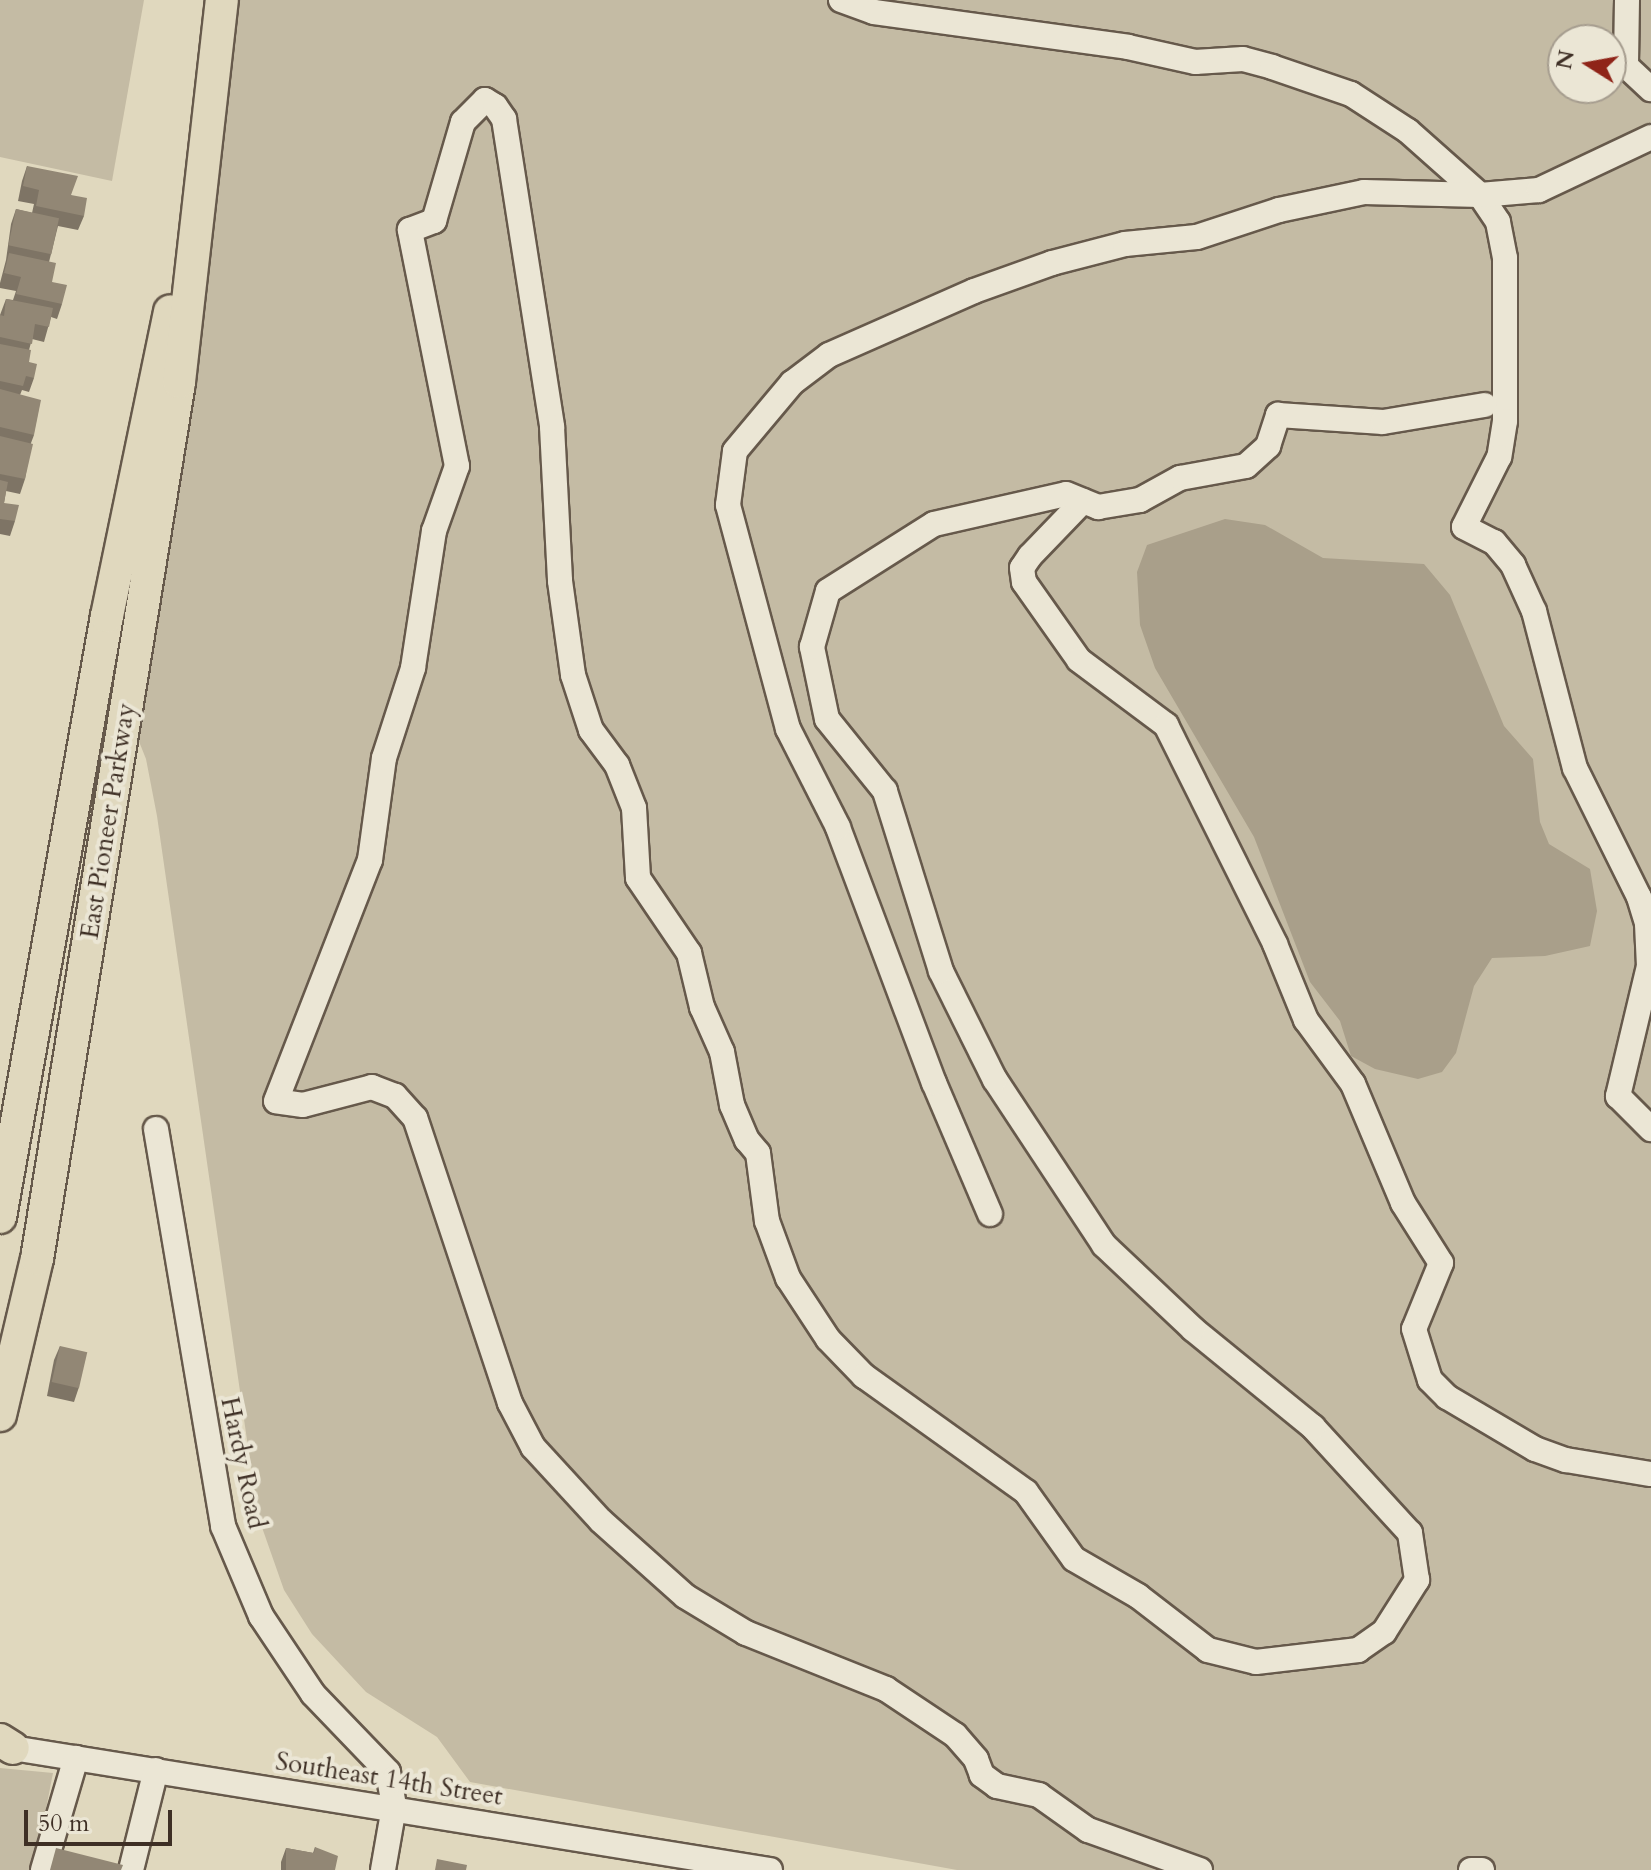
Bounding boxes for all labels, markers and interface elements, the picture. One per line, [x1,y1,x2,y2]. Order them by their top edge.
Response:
north arrow [1547,24,1627,104]
text: N [1549,48,1582,72]
street label: East Pioneer Parkway [74,701,142,941]
street label: Hardy Road [214,1394,272,1532]
street label: Southeast 14th Street [273,1746,505,1812]
scale bar [28,1794,176,1844]
text: 50 m [38,1807,89,1840]

